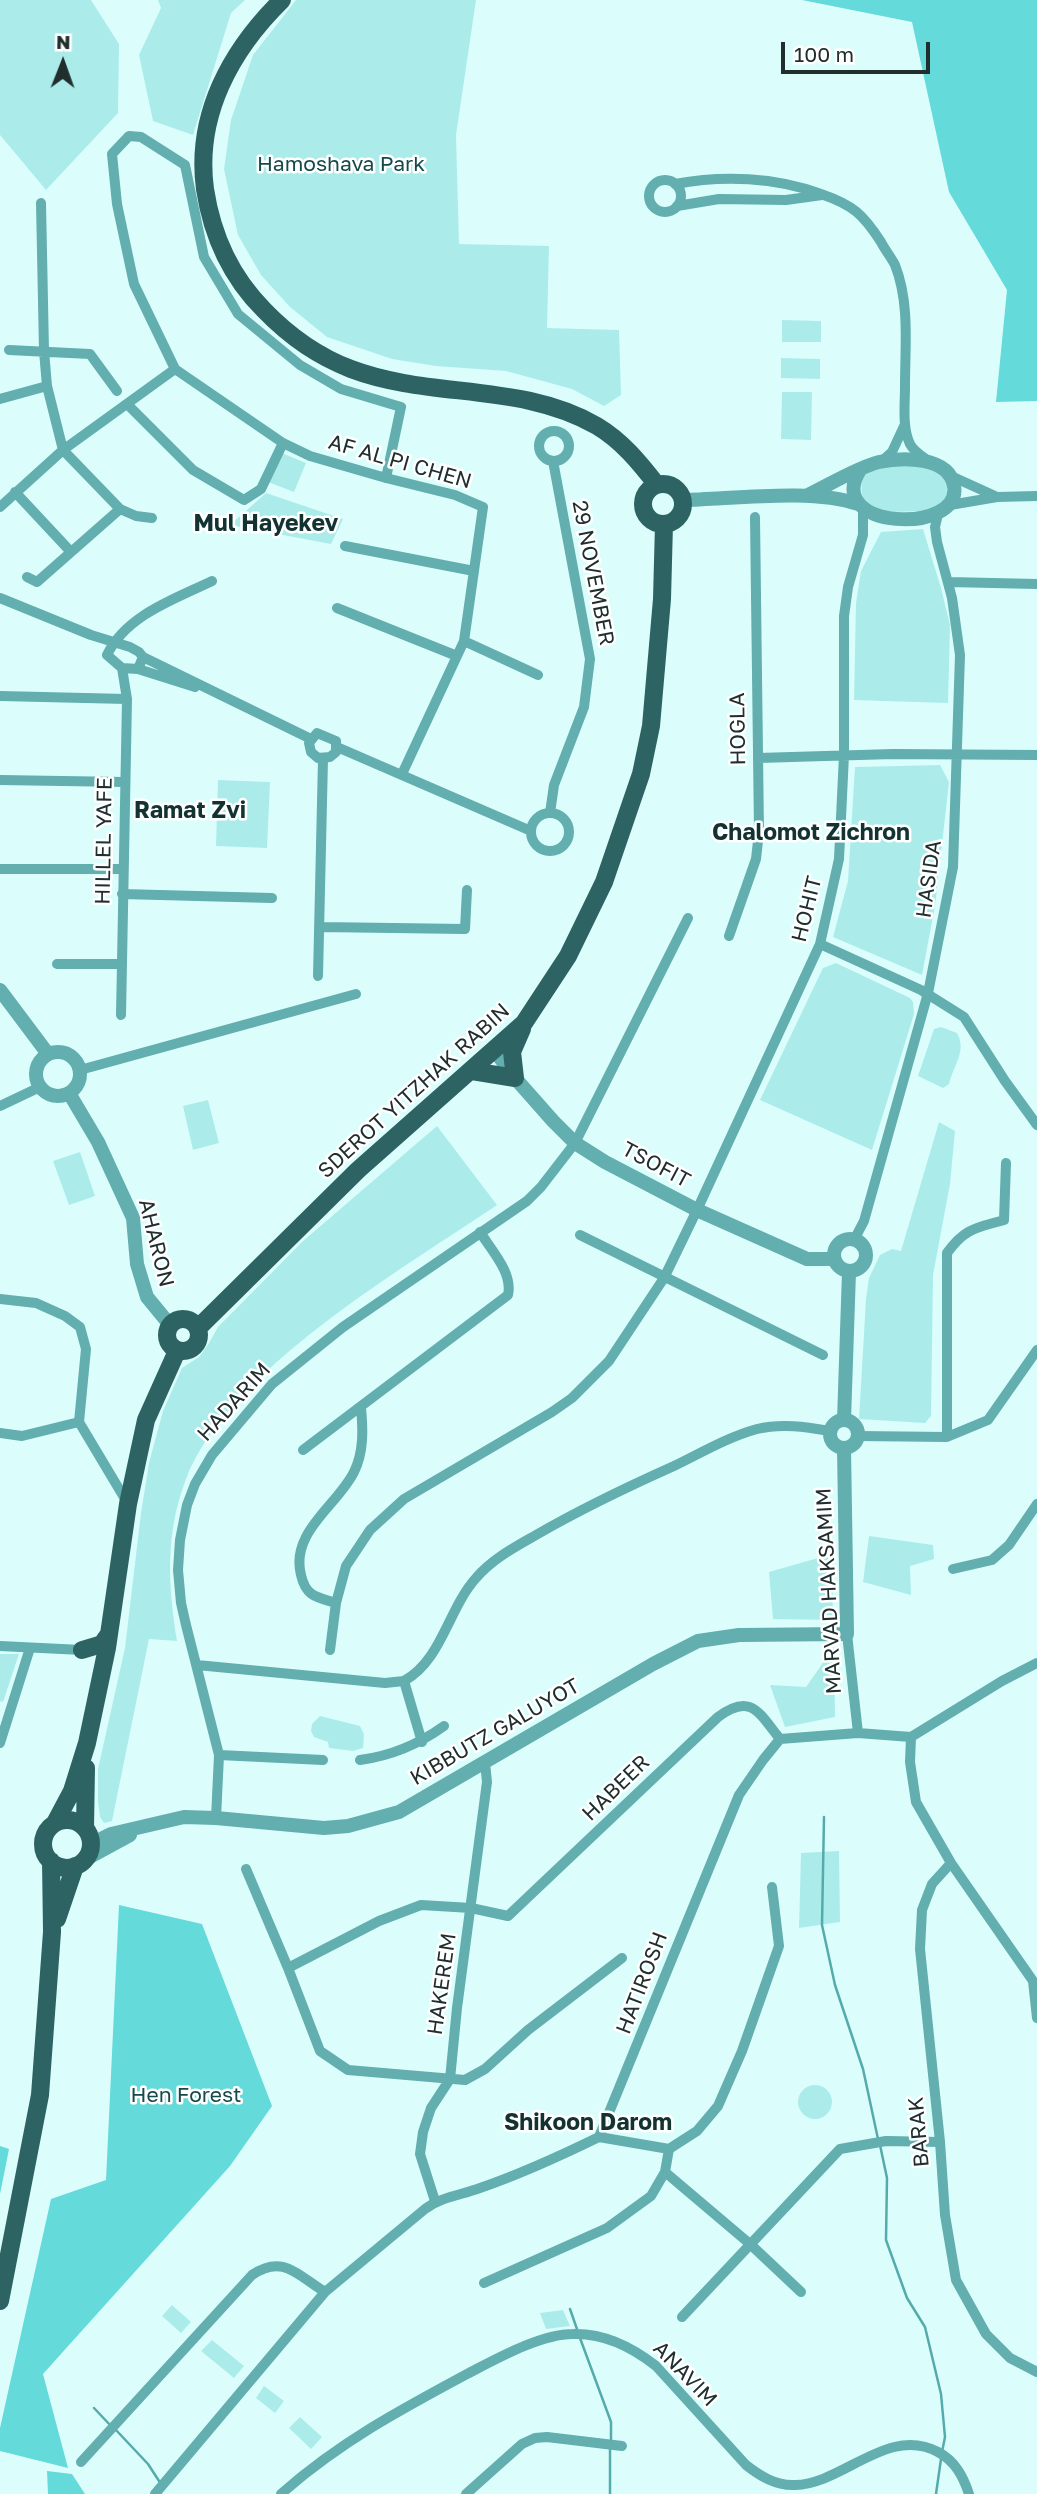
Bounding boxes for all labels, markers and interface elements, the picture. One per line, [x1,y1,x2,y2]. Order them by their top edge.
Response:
north arrow [28,28,98,98]
scale bar [785,28,934,72]
text: N [56,30,71,53]
text: 100 m [794,41,854,67]
park label: Hamoshava Park [257,151,425,177]
street label: AF AL PI CHEN [326,430,474,494]
street label: 29 NOVEMBER [567,498,619,648]
district label: Mul Hayekev [194,510,338,538]
street label: HOGLA [725,692,751,766]
street label: HILLEL YAFE [90,777,118,905]
district label: Ramat Zvi [134,797,246,825]
district label: Chalomot Zichron [712,819,910,847]
street label: HASIDA [911,839,947,919]
street label: HOHIT [787,873,827,945]
street label: SDEROT YITZHAK RABIN [313,998,515,1184]
street label: TSOFIT [617,1137,695,1193]
street label: AHARON [133,1196,179,1290]
street label: HADARIM [192,1357,276,1447]
street label: MARVAD HAKSAMIM [811,1487,847,1695]
street label: KIBBUTZ GALUYOT [406,1673,584,1791]
street label: HABEER [577,1750,655,1826]
street label: HATIROSH [611,1928,673,2038]
street label: HAKEREM [422,1932,462,2036]
park label: Hen Forest [131,2082,241,2108]
street label: BARAK [903,2096,935,2168]
district label: Shikoon Darom [504,2109,672,2137]
street label: ANAVIM [648,2336,722,2412]

